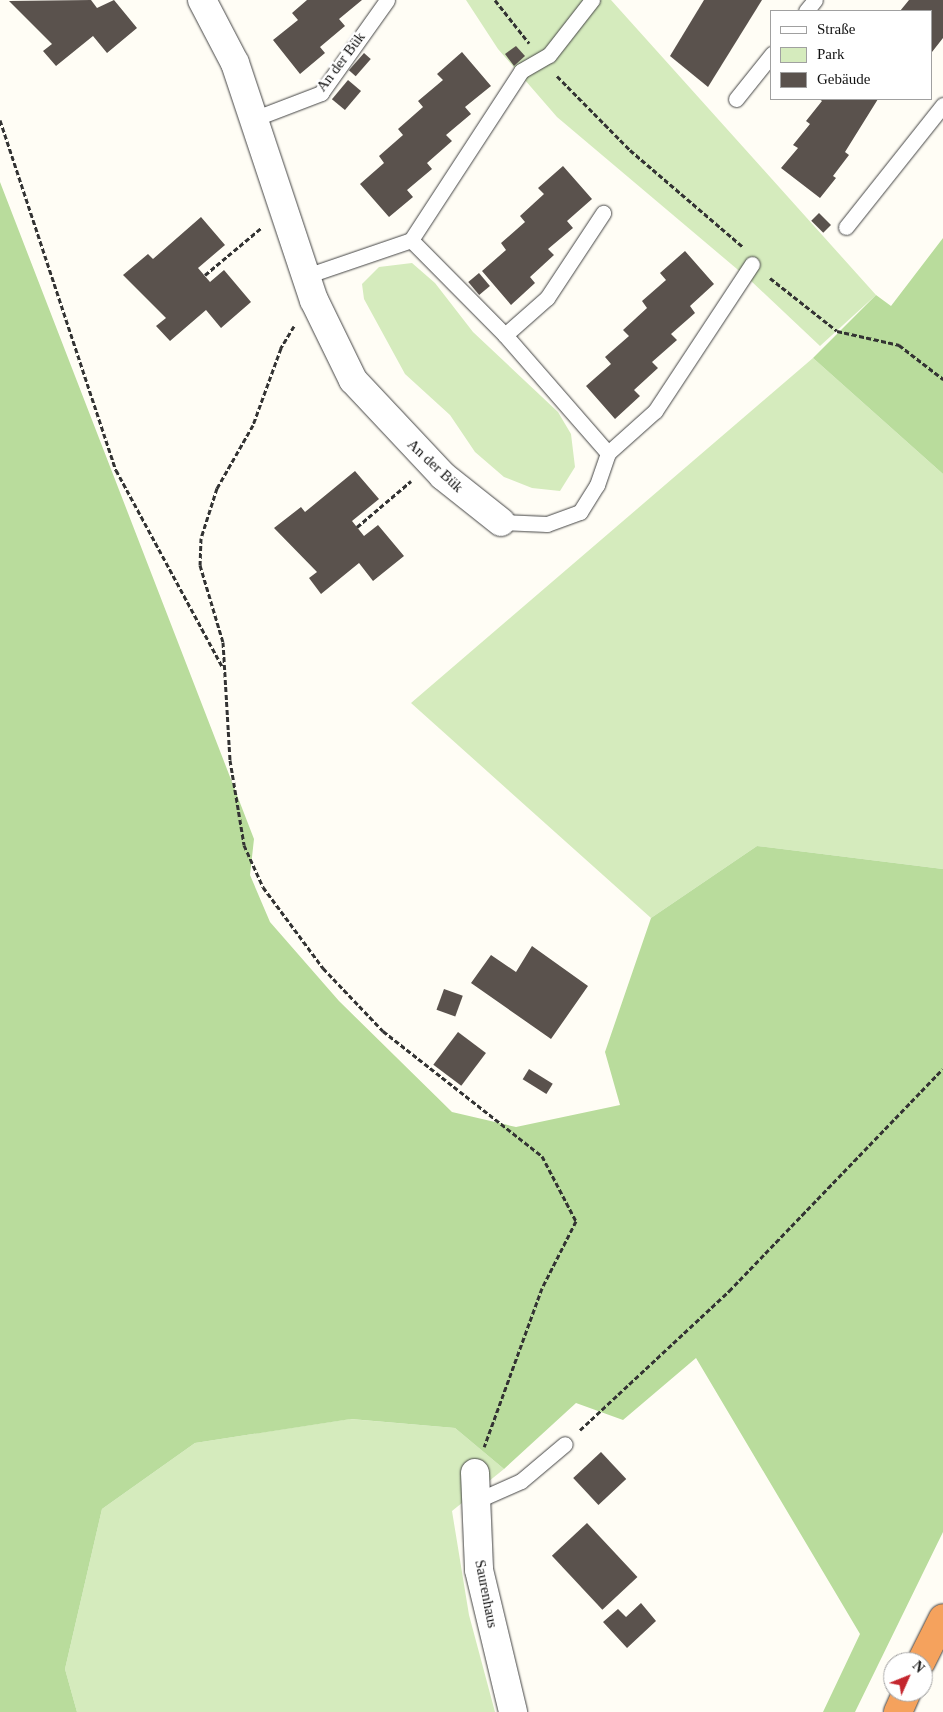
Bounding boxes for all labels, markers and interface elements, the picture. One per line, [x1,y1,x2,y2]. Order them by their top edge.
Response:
legend [770,10,933,100]
text: Straße [817,21,855,37]
street label: An der Bük [313,29,369,95]
text: Park [817,46,845,62]
text: Gebäude [817,71,870,87]
street label: An der Bük [403,436,467,496]
street label: Saurenhaus [471,1558,501,1630]
north arrow [883,1652,933,1702]
text: N [910,1658,927,1676]

